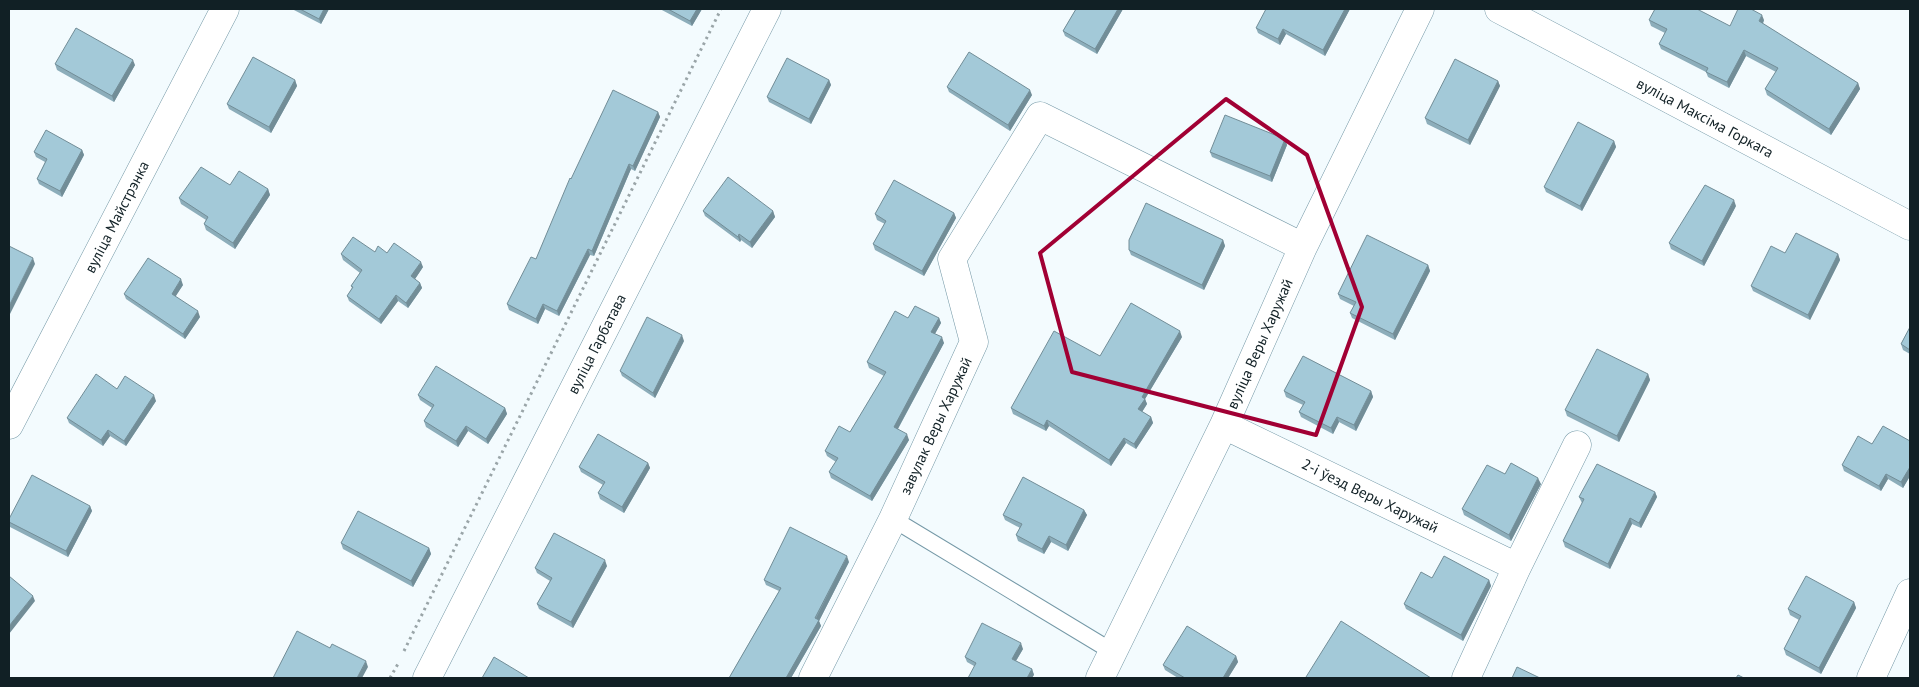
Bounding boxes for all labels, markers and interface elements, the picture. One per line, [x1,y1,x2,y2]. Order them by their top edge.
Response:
street label: вуліца Максіма Горкага [1633,73,1777,162]
street label: вуліца Майстрэнка [80,158,153,276]
street label: вуліца Веры Харужай [1222,276,1297,412]
street label: вуліца Гарбатава [563,291,630,397]
street label: завулак Веры Харужай [895,354,976,498]
street label: 2-і ўезд Веры Харужай [1299,454,1442,537]

